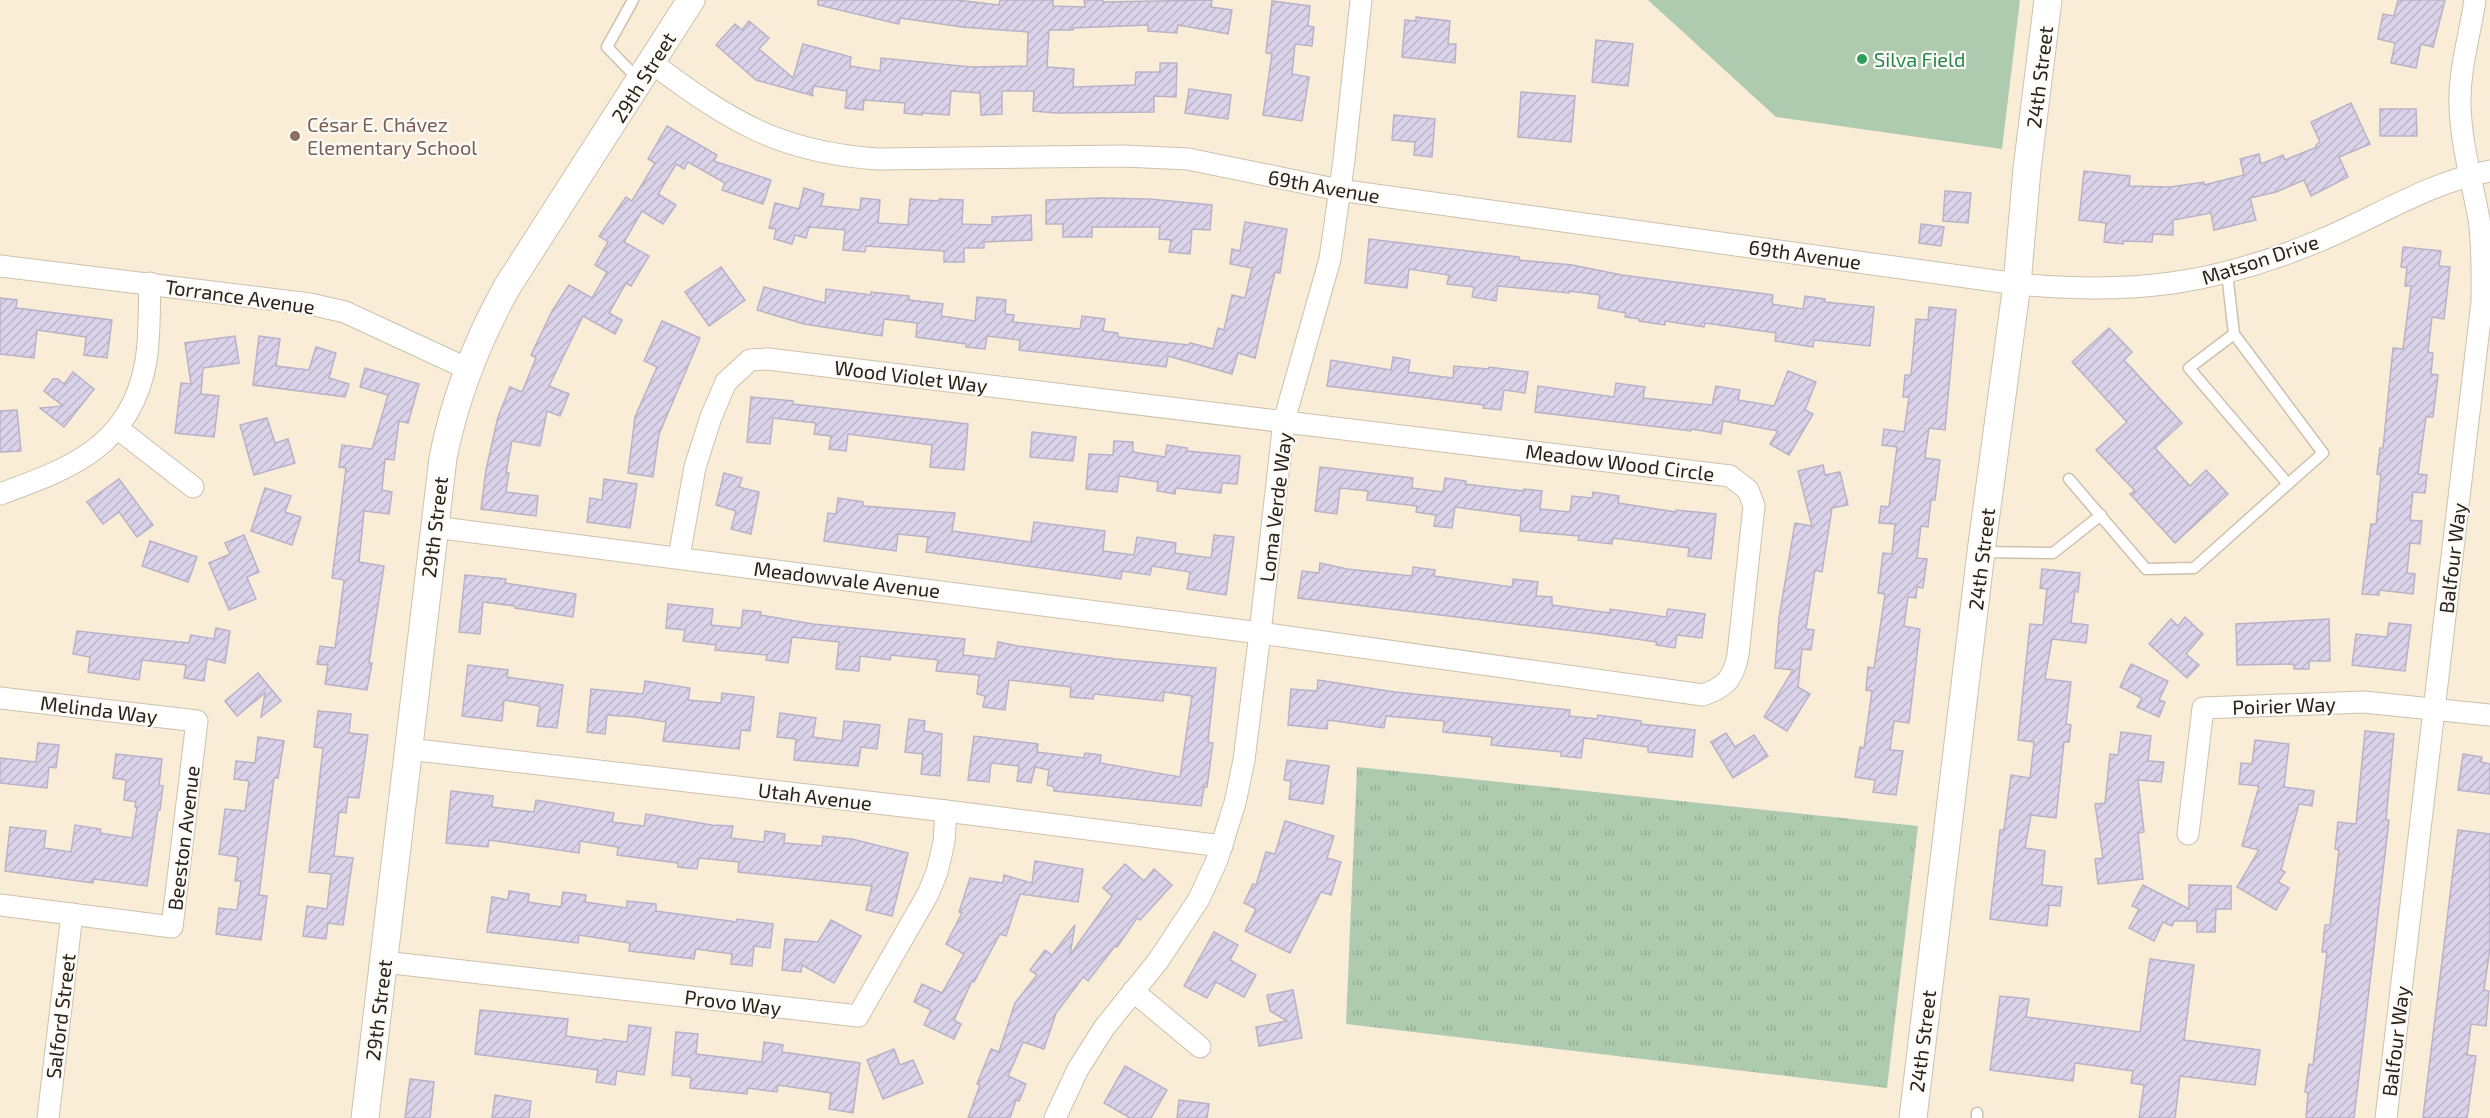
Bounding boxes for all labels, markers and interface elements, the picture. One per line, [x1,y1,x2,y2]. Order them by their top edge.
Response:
street label: 24th Street [2021,24,2057,129]
street label: 29th Street [606,27,680,127]
place label: Silva Field [1874,47,1966,71]
marker: Silva Field [1855,52,1869,66]
place label: César E. Chávez Elementary School [307,112,477,159]
marker: César E. Chávez Elementary School [288,129,302,143]
street label: 69th Avenue [1266,164,1382,208]
street label: Matson Drive [2199,229,2321,289]
street label: 69th Avenue [1747,234,1863,274]
street label: Torrance Avenue [164,274,316,318]
street label: Wood Violet Way [833,355,989,397]
street label: Loma Verde Way [1254,430,1296,583]
street label: Meadow Wood Circle [1524,439,1716,485]
street label: 29th Street [416,475,452,579]
street label: Balfour Way [2433,501,2471,615]
street label: 24th Street [1963,506,1999,611]
street label: Meadowvale Avenue [752,556,942,602]
street label: Melinda Way [39,690,159,728]
street label: Poirier Way [2232,691,2337,719]
street label: Beeston Avenue [162,764,204,912]
street label: Utah Avenue [757,777,873,815]
street label: Salford Street [40,952,80,1080]
street label: 29th Street [360,958,396,1062]
street label: Provo Way [683,984,783,1020]
street label: Balfour Way [2376,984,2414,1098]
street label: 24th Street [1904,988,1940,1093]

